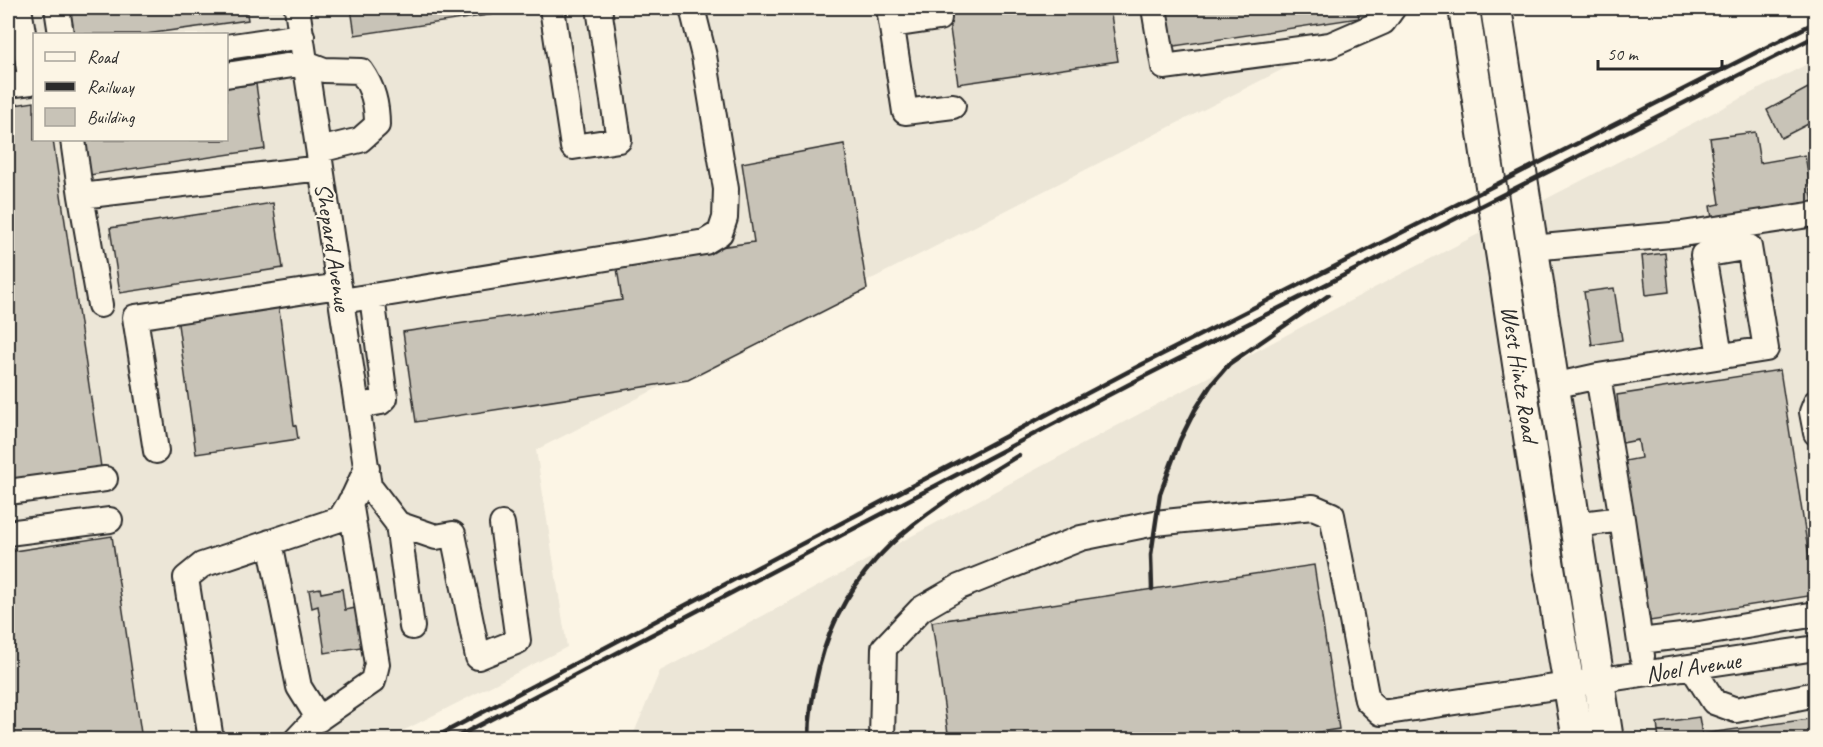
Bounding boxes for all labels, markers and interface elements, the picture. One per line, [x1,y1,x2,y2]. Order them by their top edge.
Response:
legend [33,33,228,141]
scale bar [1598,33,1722,71]
text: 50 m [1607,43,1640,65]
text: Road [87,46,120,68]
text: Railway [87,76,135,98]
text: Building [87,106,136,128]
street label: Shepard Avenue [308,181,358,315]
street label: West Hintz Road [1494,304,1546,448]
street label: Noel Avenue [1643,644,1745,689]

